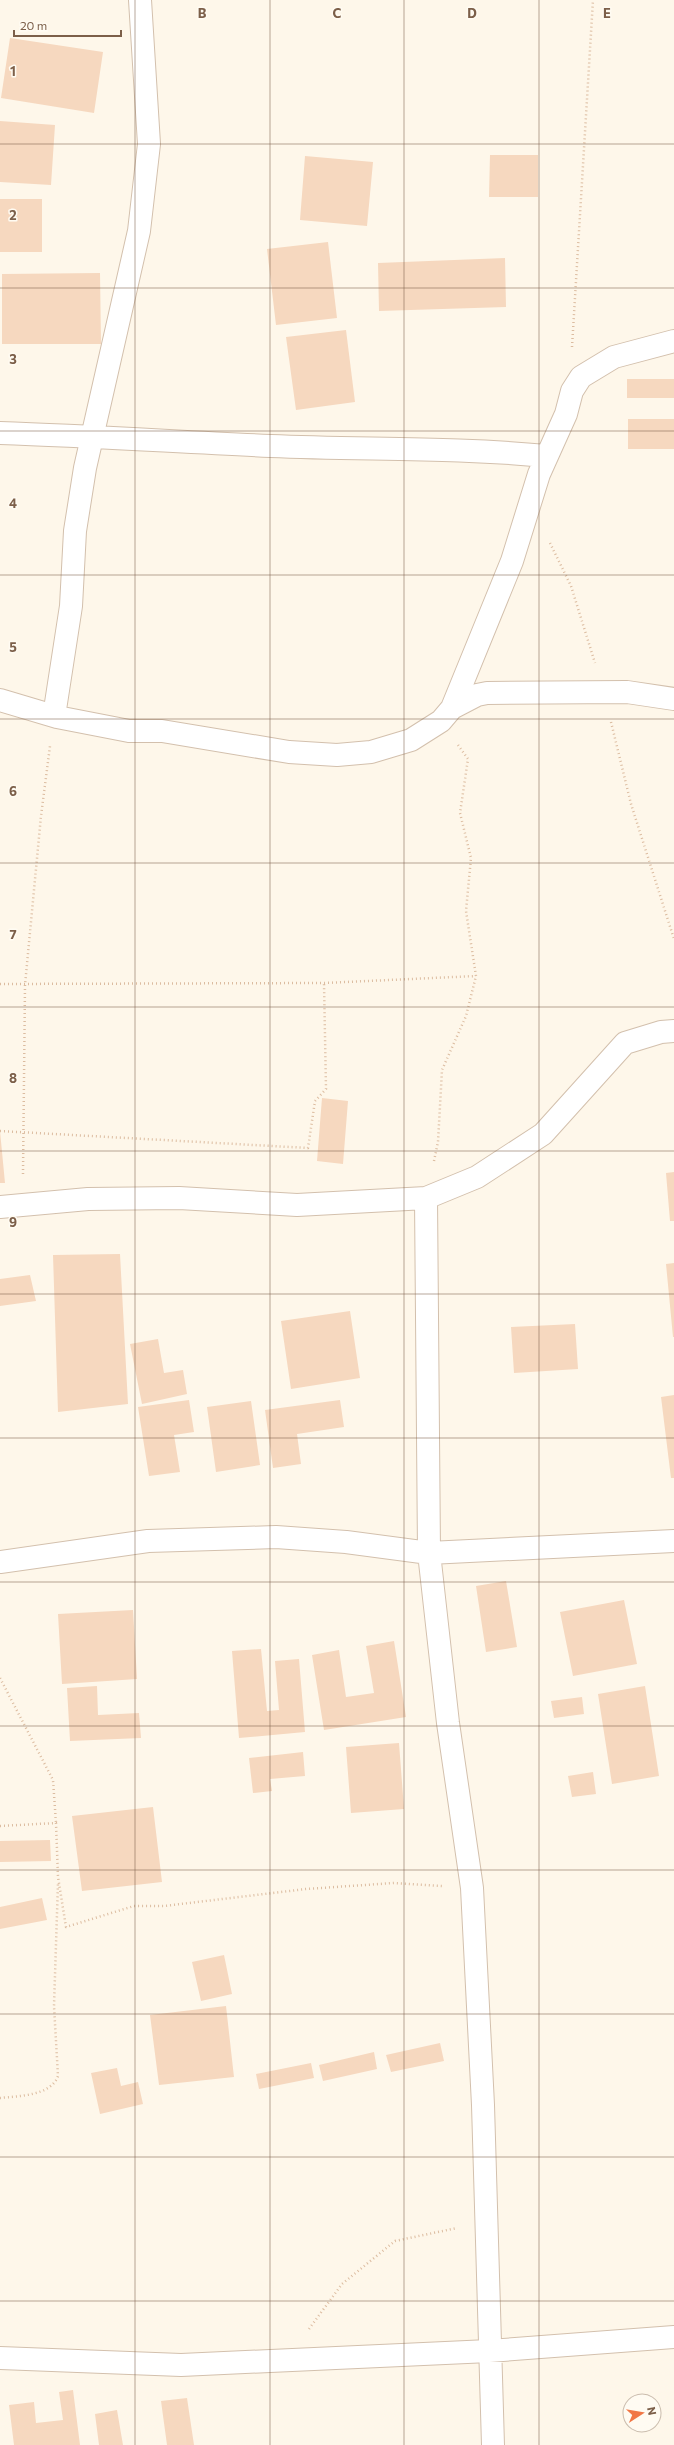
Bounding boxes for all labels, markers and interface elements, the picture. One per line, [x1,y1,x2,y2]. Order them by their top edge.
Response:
text: B [198,5,207,21]
text: C [333,5,342,21]
text: D [467,5,477,21]
text: E [603,5,611,21]
scale bar [14,12,121,38]
text: 20 m [20,18,47,32]
text: 1 [10,63,16,79]
text: 2 [9,207,17,223]
text: 3 [9,351,17,367]
text: 4 [9,495,17,511]
text: 5 [9,639,17,655]
text: 6 [9,783,17,799]
text: 7 [9,926,17,942]
text: 8 [9,1070,17,1086]
text: 9 [9,1214,17,1230]
north arrow [622,2393,662,2433]
text: N [645,2405,659,2416]

